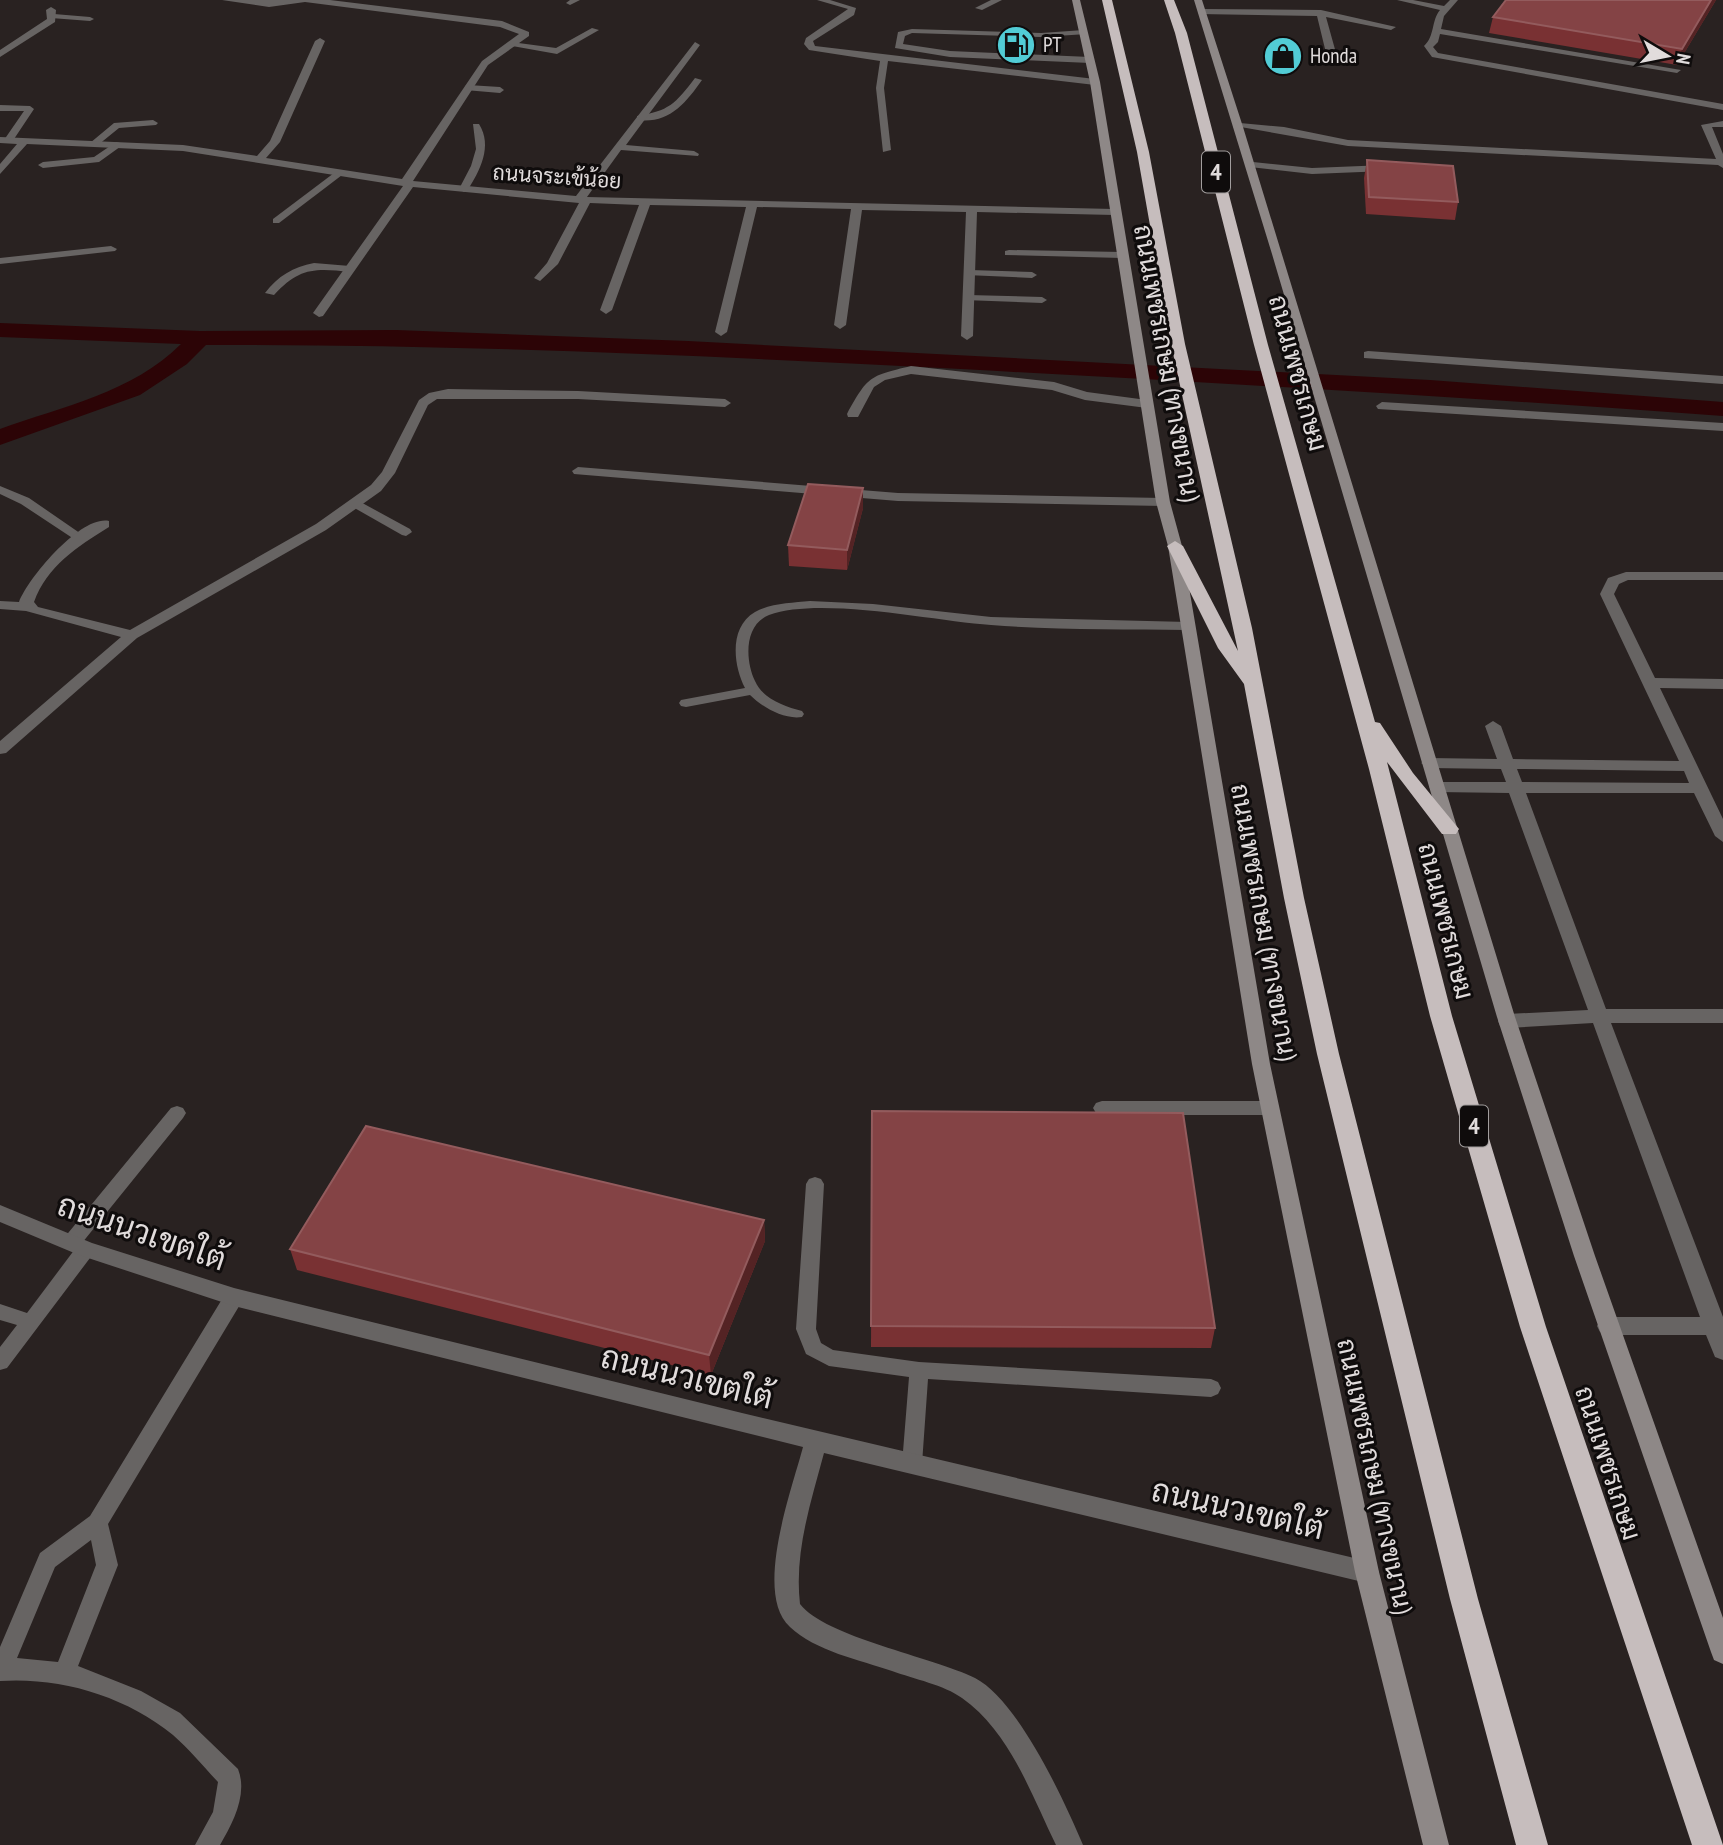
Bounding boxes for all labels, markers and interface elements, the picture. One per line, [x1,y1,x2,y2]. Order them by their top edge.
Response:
north arrow [1632,21,1702,91]
fuel station icon: PT [995,24,1037,66]
place label: PT [1043,31,1062,58]
shop icon: Honda [1262,35,1304,77]
place label: Honda [1310,42,1357,69]
text: N [1671,52,1696,66]
road number: 4 [1202,152,1230,192]
street label: ถนนจระเข้น้อย [492,159,622,194]
street label: ถนนเพชรเกษม (ทางขนาน) [1127,222,1208,504]
street label: ถนนเพชรเกษม [1262,291,1335,454]
street label: ถนนเพชรเกษม (ทางขนาน) [1224,781,1305,1063]
street label: ถนนเพชรเกษม [1411,839,1482,1002]
road number: 4 [1460,1106,1488,1146]
street label: ถนนนวเขตใต้ [52,1183,233,1280]
street label: ถนนนวเขตใต้ [597,1334,778,1418]
street label: ถนนเพชรเกษม (ทางขนาน) [1330,1335,1421,1616]
street label: ถนนเพชรเกษม [1568,1382,1649,1544]
street label: ถนนนวเขตใต้ [1148,1468,1329,1548]

